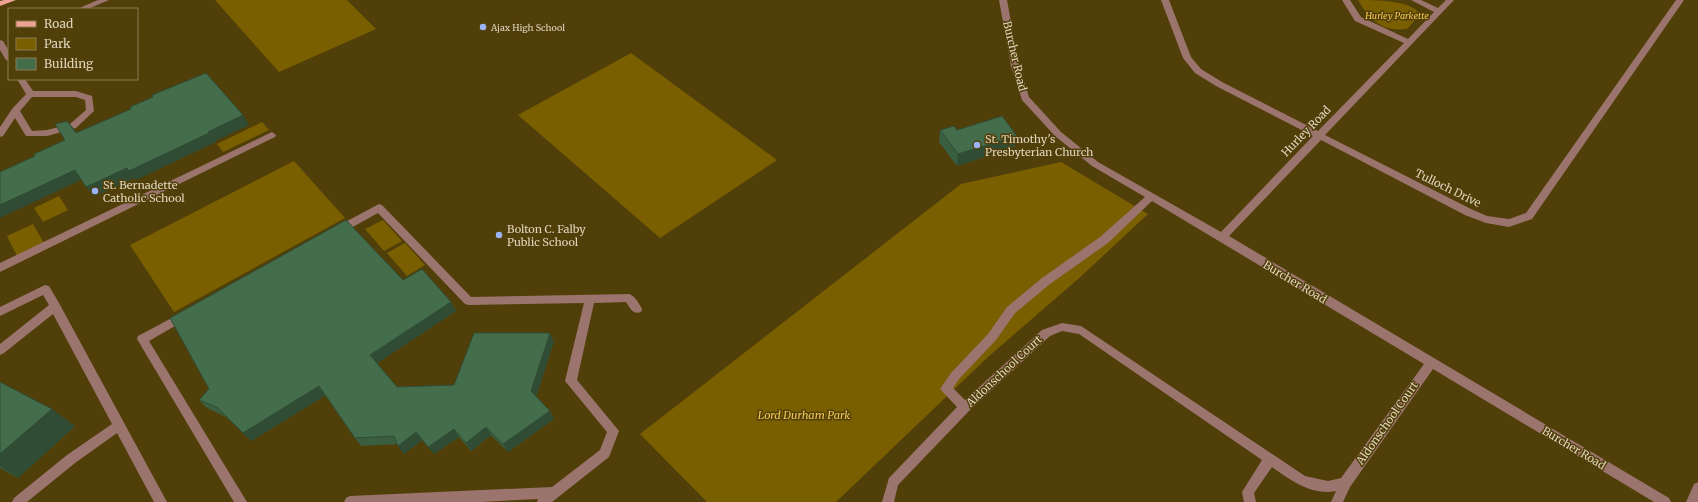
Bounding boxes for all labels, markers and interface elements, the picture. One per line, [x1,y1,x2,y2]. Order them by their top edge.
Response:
legend [8,8,138,80]
park label: Hurley Parkette [1364,10,1429,21]
text: Road [44,16,73,31]
street label: Burcher Road [1000,20,1030,93]
marker: Ajax High School [478,22,488,32]
place label: Ajax High School [490,22,565,33]
text: Park [44,36,71,51]
text: Building [44,56,94,71]
street label: Hurley Road [1278,103,1334,159]
place label: St. Timothy's Presbyterian Church [985,132,1094,159]
marker: St. Timothy's Presbyterian Church [972,140,982,150]
street label: Tulloch Drive [1413,166,1484,210]
place label: St. Bernadette Catholic School [103,178,185,205]
marker: St. Bernadette Catholic School [90,186,100,196]
place label: Bolton C. Falby Public School [507,222,586,249]
marker: Bolton C. Falby Public School [494,230,504,240]
street label: Burcher Road [1261,258,1330,307]
street label: Aldonschool Court [963,332,1045,410]
street label: Aldonschool Court [1352,378,1421,468]
park label: Lord Durham Park [758,408,850,422]
street label: Burcher Road [1540,424,1609,473]

